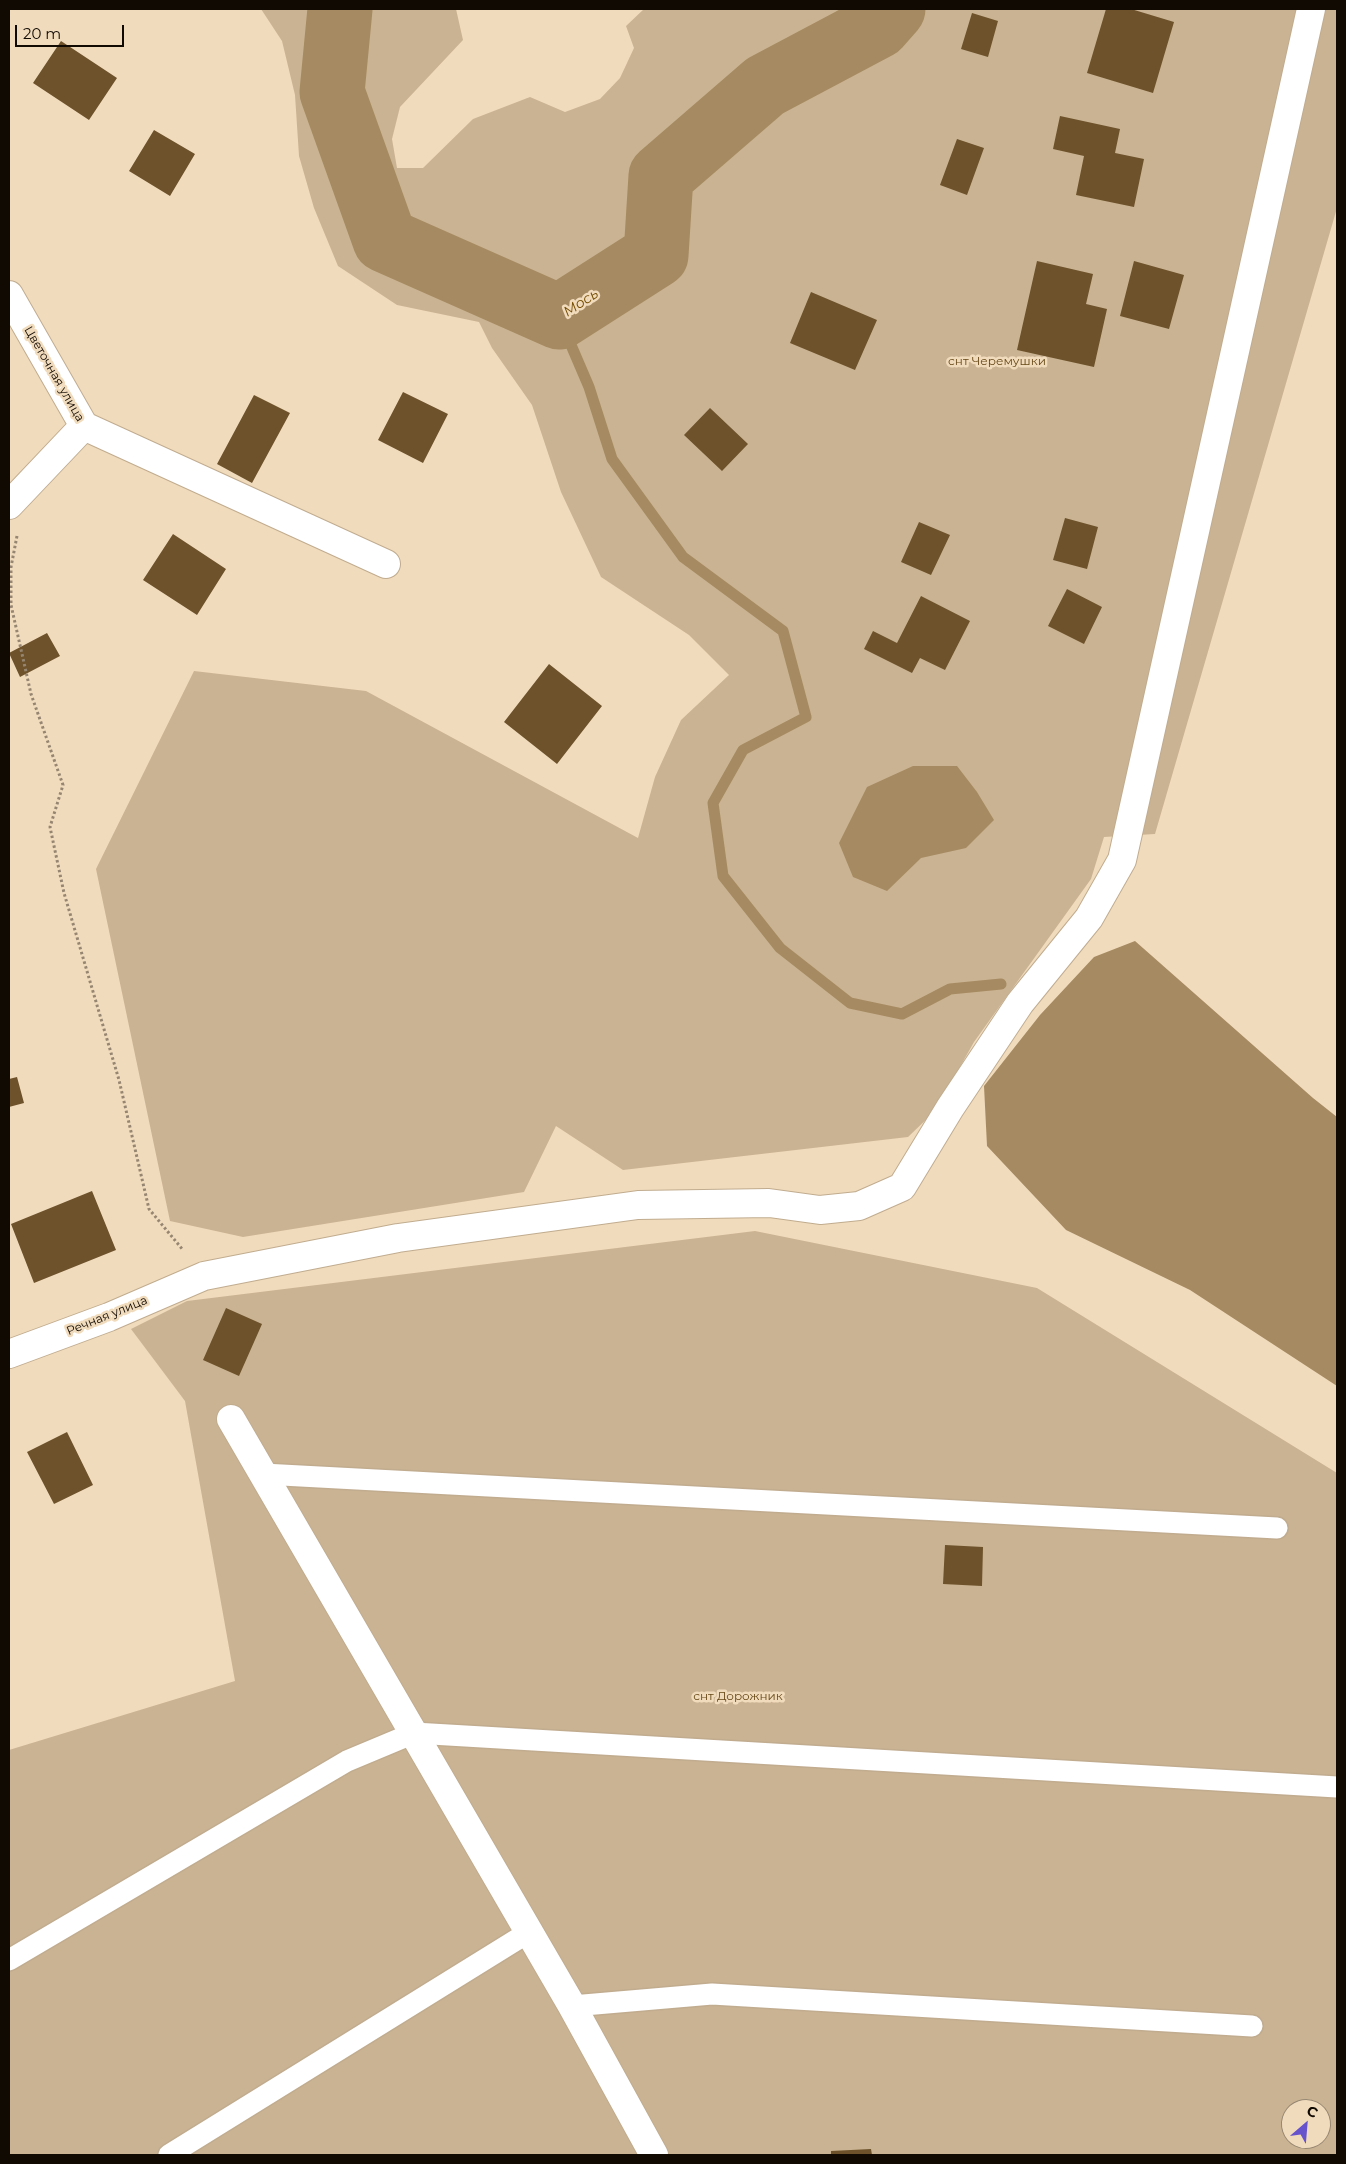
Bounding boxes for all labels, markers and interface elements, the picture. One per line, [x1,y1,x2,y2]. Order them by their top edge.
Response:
scale bar [18,15,126,47]
text: 20 m [23,24,61,43]
water label: Мось [560,285,602,321]
street label: Цветочная улица [21,324,87,424]
park label: снт Черемушки [948,354,1046,368]
street label: Речная улица [64,1293,150,1339]
park label: снт Дорожник [693,1689,783,1703]
north arrow [1281,2099,1331,2149]
text: С [1304,2101,1321,2122]

